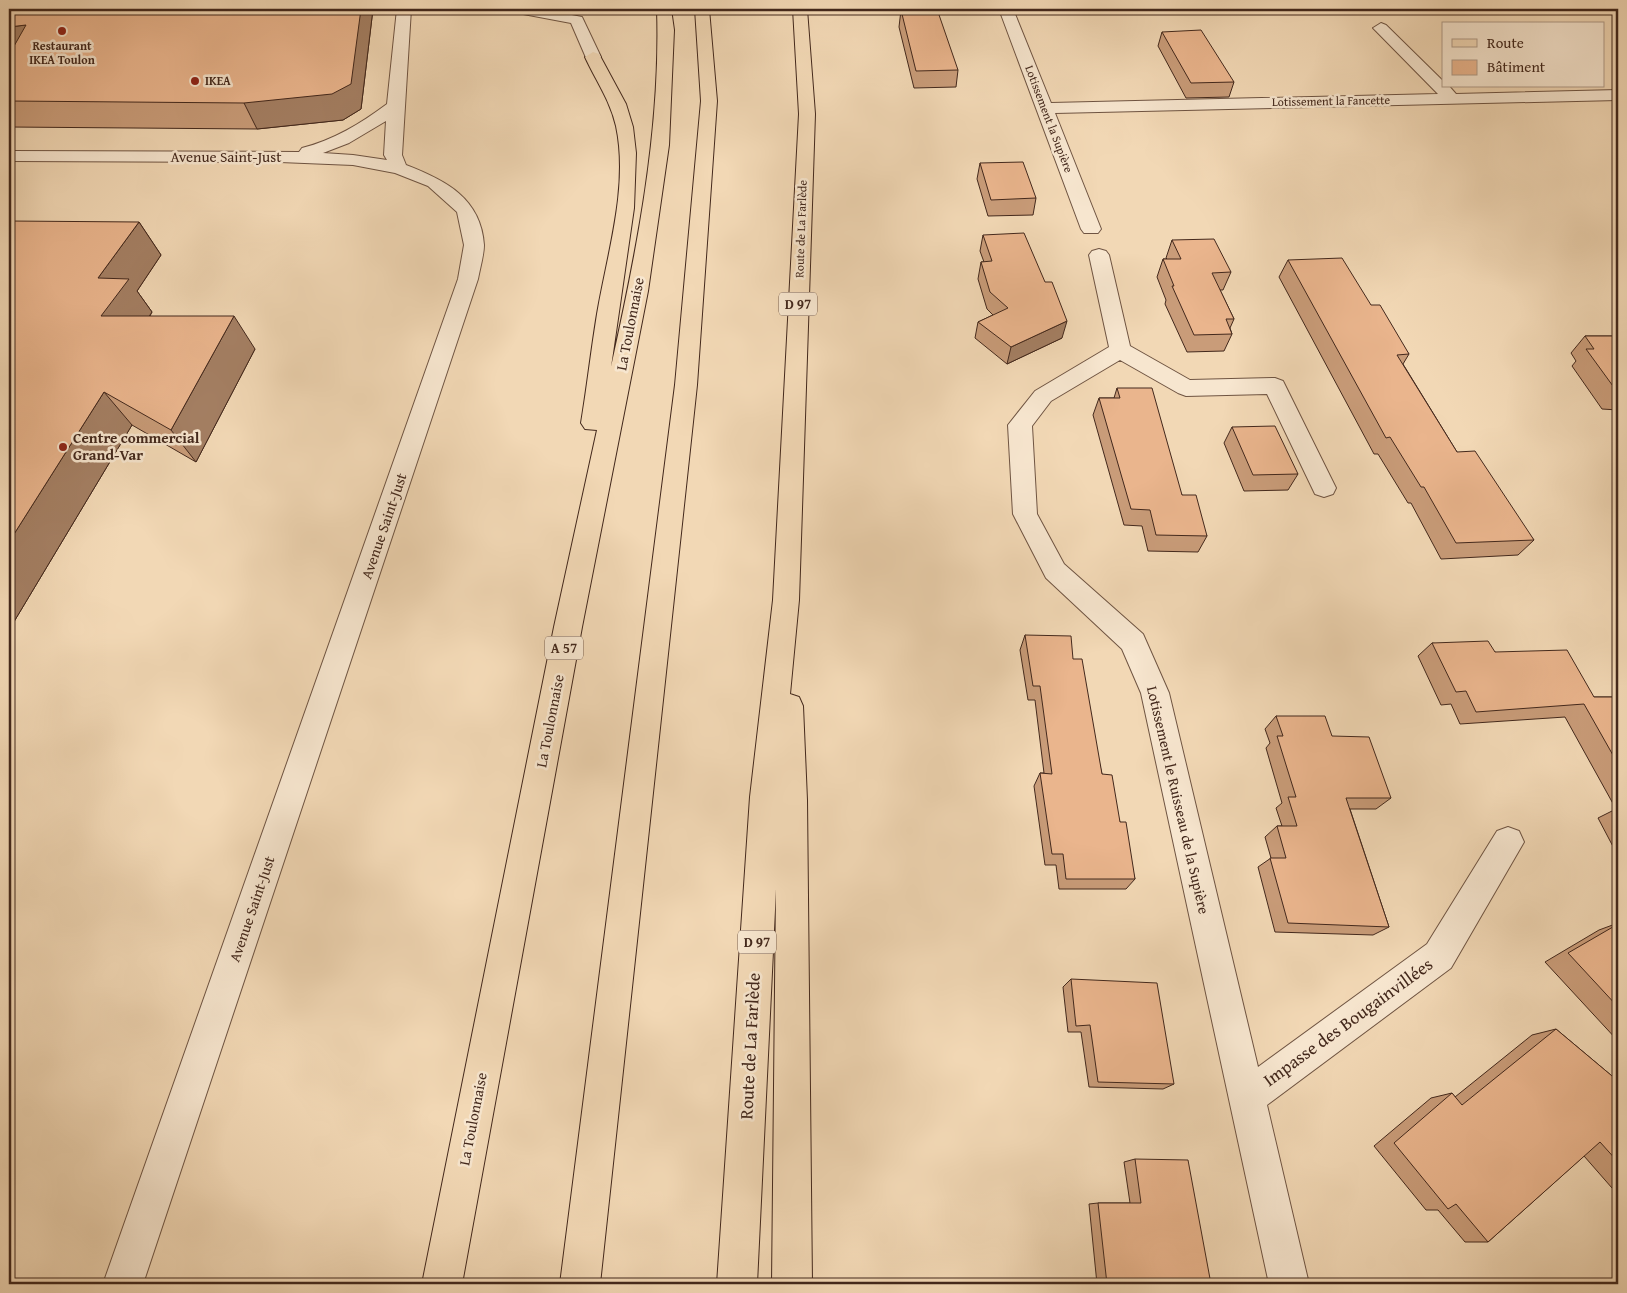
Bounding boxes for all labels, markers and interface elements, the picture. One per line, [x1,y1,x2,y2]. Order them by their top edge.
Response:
legend [1442,22,1604,88]
marker: Restaurant IKEA Toulon [56,25,68,37]
text: Route [1487,32,1524,53]
place label: Restaurant IKEA Toulon [29,37,95,68]
text: Bâtiment [1487,56,1546,77]
street label: Lotissement la Supière [1021,63,1078,175]
place label: IKEA [205,72,231,89]
marker: IKEA [189,75,201,87]
street label: Lotissement la Fancette [1272,91,1391,110]
street label: Avenue Saint-Just [171,146,282,167]
street label: Route de La Farlède [790,179,811,278]
street label: La Toulonnaise [610,276,649,372]
road number: D 97 [779,292,817,316]
place label: Centre commercial Grand-Var [73,427,200,465]
marker: Centre commercial Grand-Var [57,441,69,453]
street label: Avenue Saint-Just [356,469,412,582]
road number: A 57 [545,636,583,660]
street label: La Toulonnaise [530,673,569,769]
street label: Lotissement le Ruisseau de la Supière [1142,684,1215,916]
street label: Avenue Saint-Just [224,852,280,965]
road number: D 97 [738,930,776,954]
street label: Impasse des Bougainvillées [1257,951,1438,1093]
street label: Route de La Farlède [732,972,767,1120]
street label: La Toulonnaise [453,1071,492,1167]

